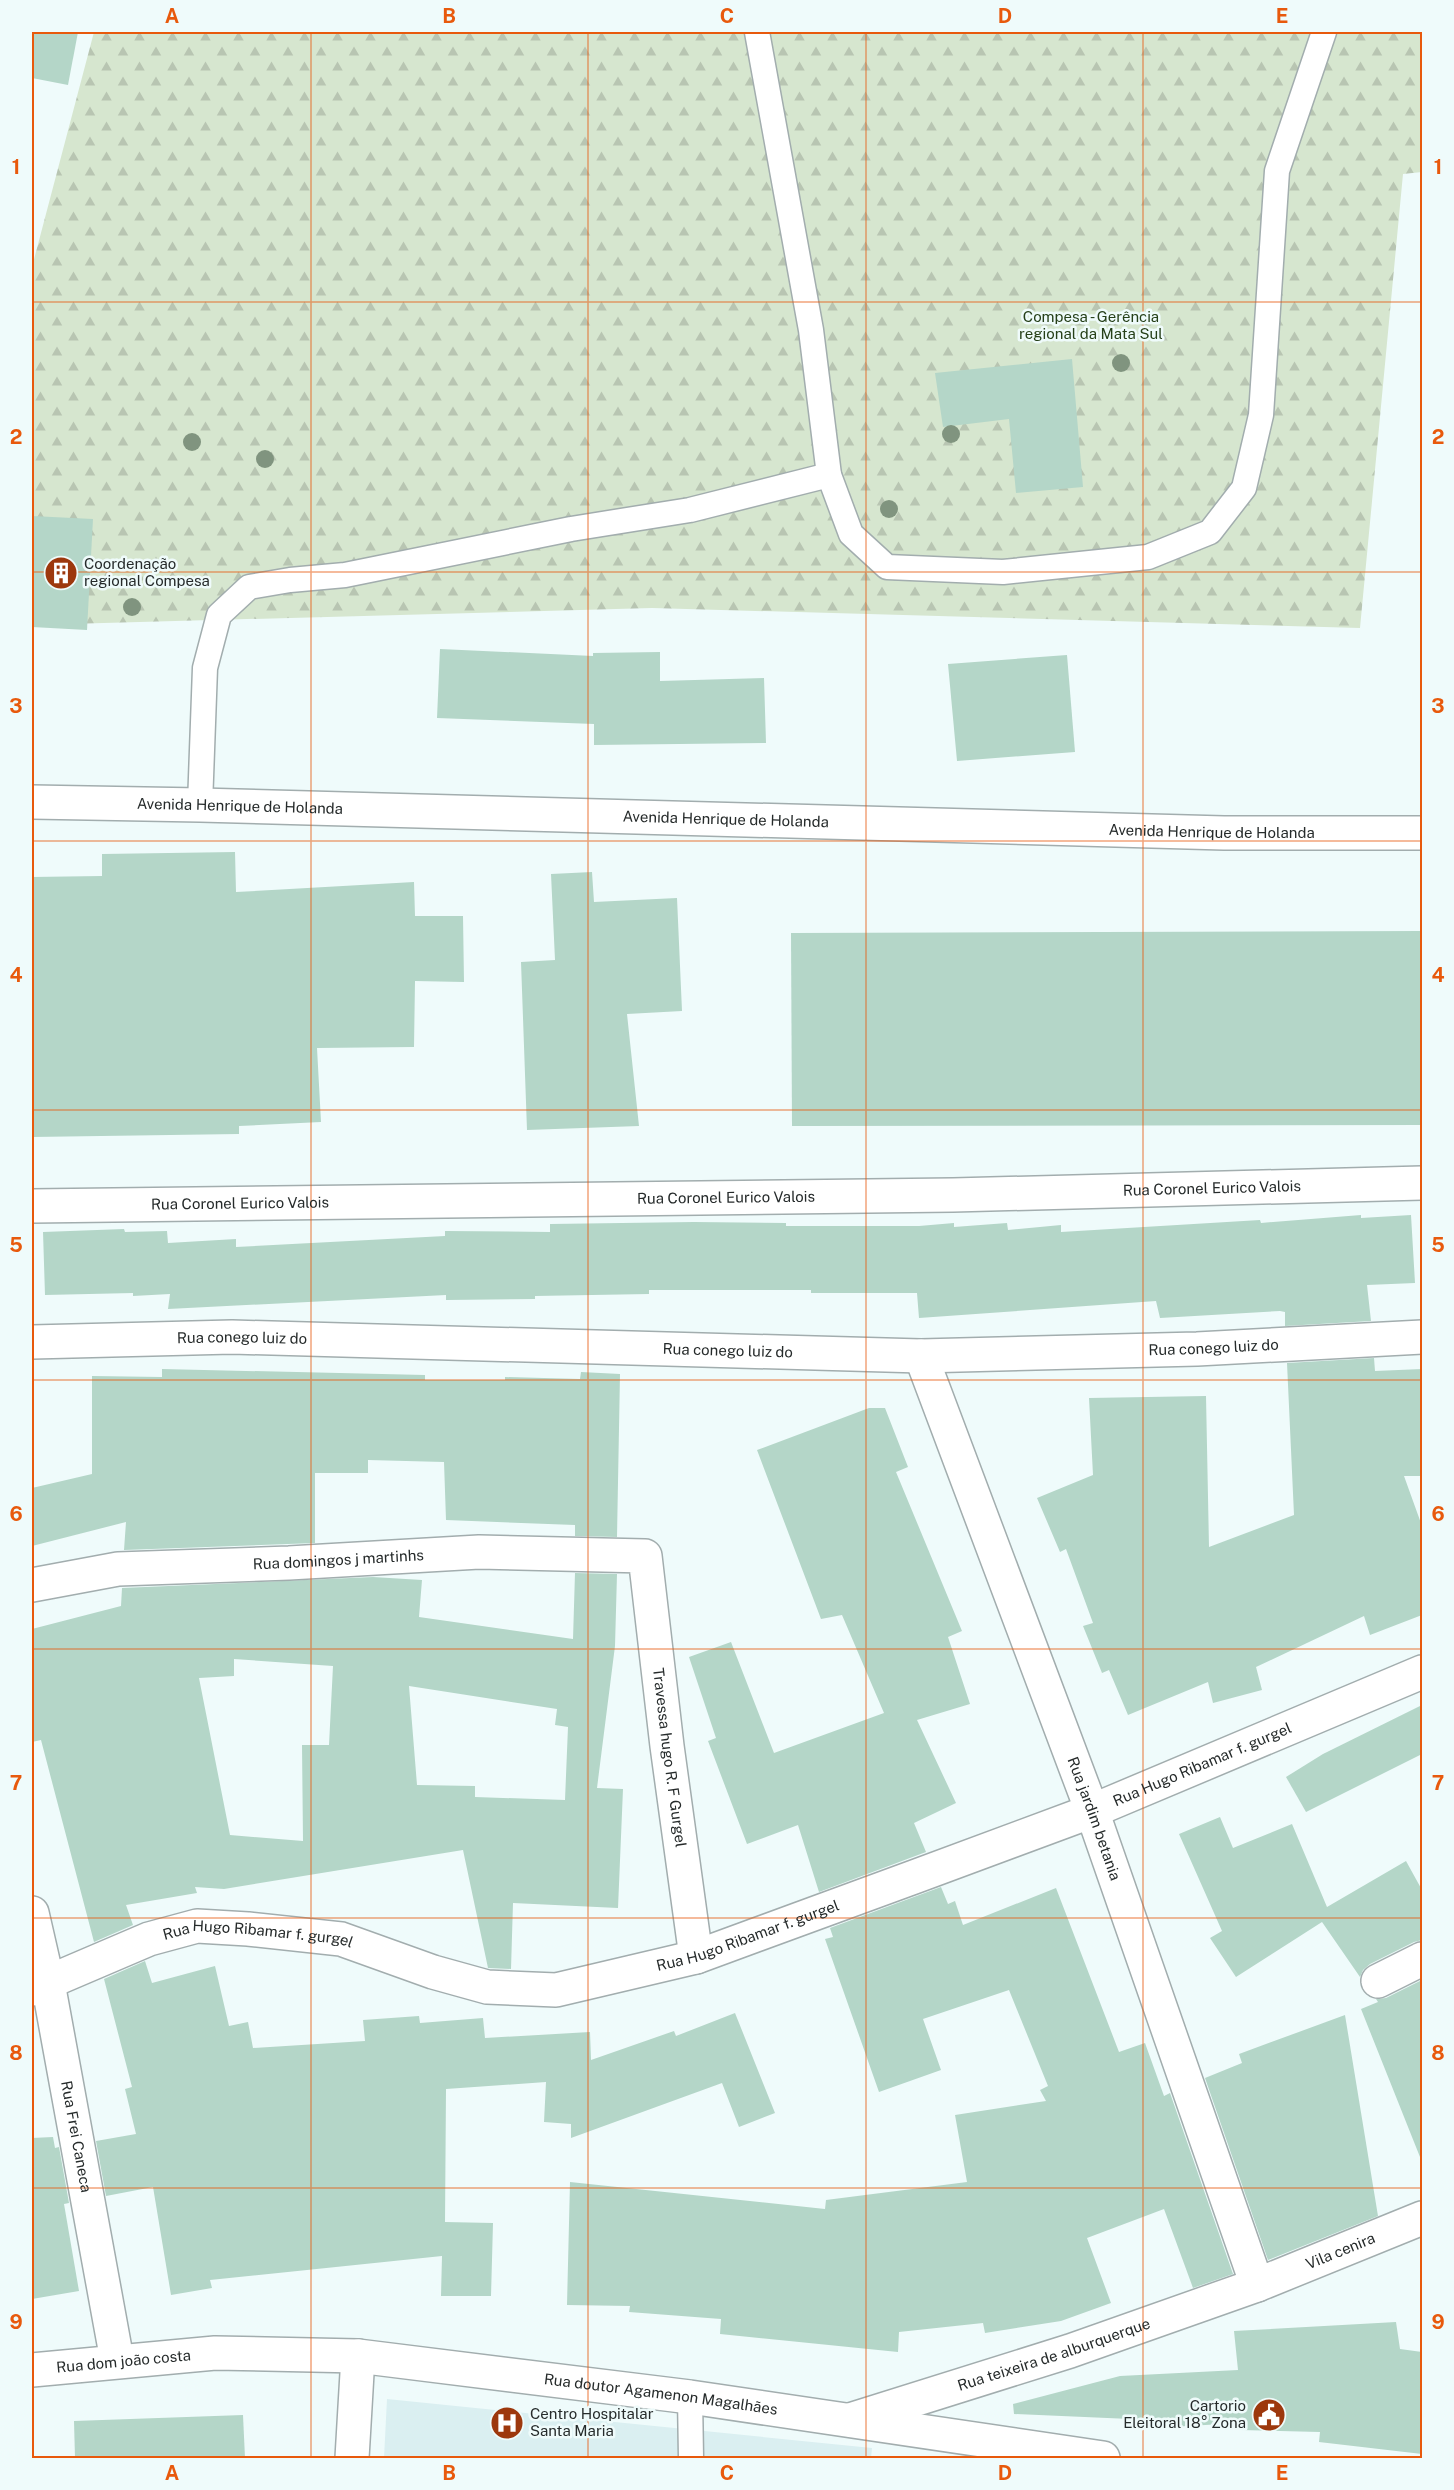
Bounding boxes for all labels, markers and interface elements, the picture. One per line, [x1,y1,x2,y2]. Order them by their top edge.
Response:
text: A [165,4,179,28]
text: B [442,4,456,28]
text: C [720,4,734,28]
text: D [998,4,1012,28]
text: E [1276,4,1288,28]
text: 1 [12,155,20,179]
text: 1 [1434,155,1442,179]
park label: Compesa - Gerência regional da Mata Sul [1019,308,1163,342]
text: 2 [10,425,22,449]
text: 2 [1432,425,1444,449]
building icon: Coordenação regional Compesa [43,555,79,591]
place label: Coordenação regional Compesa [84,555,210,589]
text: 3 [9,694,23,718]
text: 3 [1431,694,1445,718]
street label: Avenida Henrique de Holanda [137,795,343,817]
street label: Avenida Henrique de Holanda [623,808,829,830]
street label: Avenida Henrique de Holanda [1108,821,1315,841]
text: 4 [9,963,23,987]
text: 4 [1431,963,1445,987]
street label: Rua Coronel Eurico Valois [1123,1177,1301,1199]
street label: Rua Coronel Eurico Valois [637,1188,815,1207]
street label: Rua Coronel Eurico Valois [151,1193,329,1213]
text: 5 [9,1233,23,1257]
text: 5 [1431,1233,1445,1257]
street label: Rua conego luiz do [177,1328,307,1347]
street label: Rua conego luiz do [1148,1336,1279,1358]
street label: Rua conego luiz do [662,1340,793,1360]
text: 6 [9,1502,23,1526]
text: 6 [1431,1502,1445,1526]
street label: Rua domingos j martinhs [253,1546,424,1572]
street label: Travessa hugo R. F Gurgel [650,1667,690,1848]
street label: Rua Hugo Ribamar f. gurgel [1110,1719,1294,1809]
street label: Rua jardim betania [1064,1754,1124,1883]
text: 7 [10,1771,22,1795]
text: 7 [1432,1771,1444,1795]
street label: Rua Hugo Ribamar f. gurgel [655,1896,841,1974]
street label: Rua Hugo Ribamar f. gurgel [161,1917,356,1951]
text: 8 [9,2041,23,2065]
text: 8 [1431,2041,1445,2065]
street label: Rua Frei Caneca [58,2079,95,2194]
street label: Vila cenira [1303,2229,1377,2272]
text: 9 [9,2310,23,2334]
text: 9 [1431,2310,1445,2334]
street label: Rua teixeira de alburquerque [955,2314,1152,2394]
street label: Rua dom joão costa [56,2346,192,2376]
street label: Rua doutor Agamenon Magalhães [543,2370,779,2418]
place label: Cartorio Eleitoral 18° Zona [1123,2397,1246,2431]
public building icon: Cartorio Eleitoral 18° Zona [1251,2397,1287,2433]
hospital icon: Centro Hospitalar Santa Maria [489,2405,525,2441]
place label: Centro Hospitalar Santa Maria [530,2405,654,2439]
text: A [165,2461,179,2485]
text: B [442,2461,456,2485]
text: C [720,2461,734,2485]
text: D [998,2461,1012,2485]
text: E [1276,2461,1288,2485]

